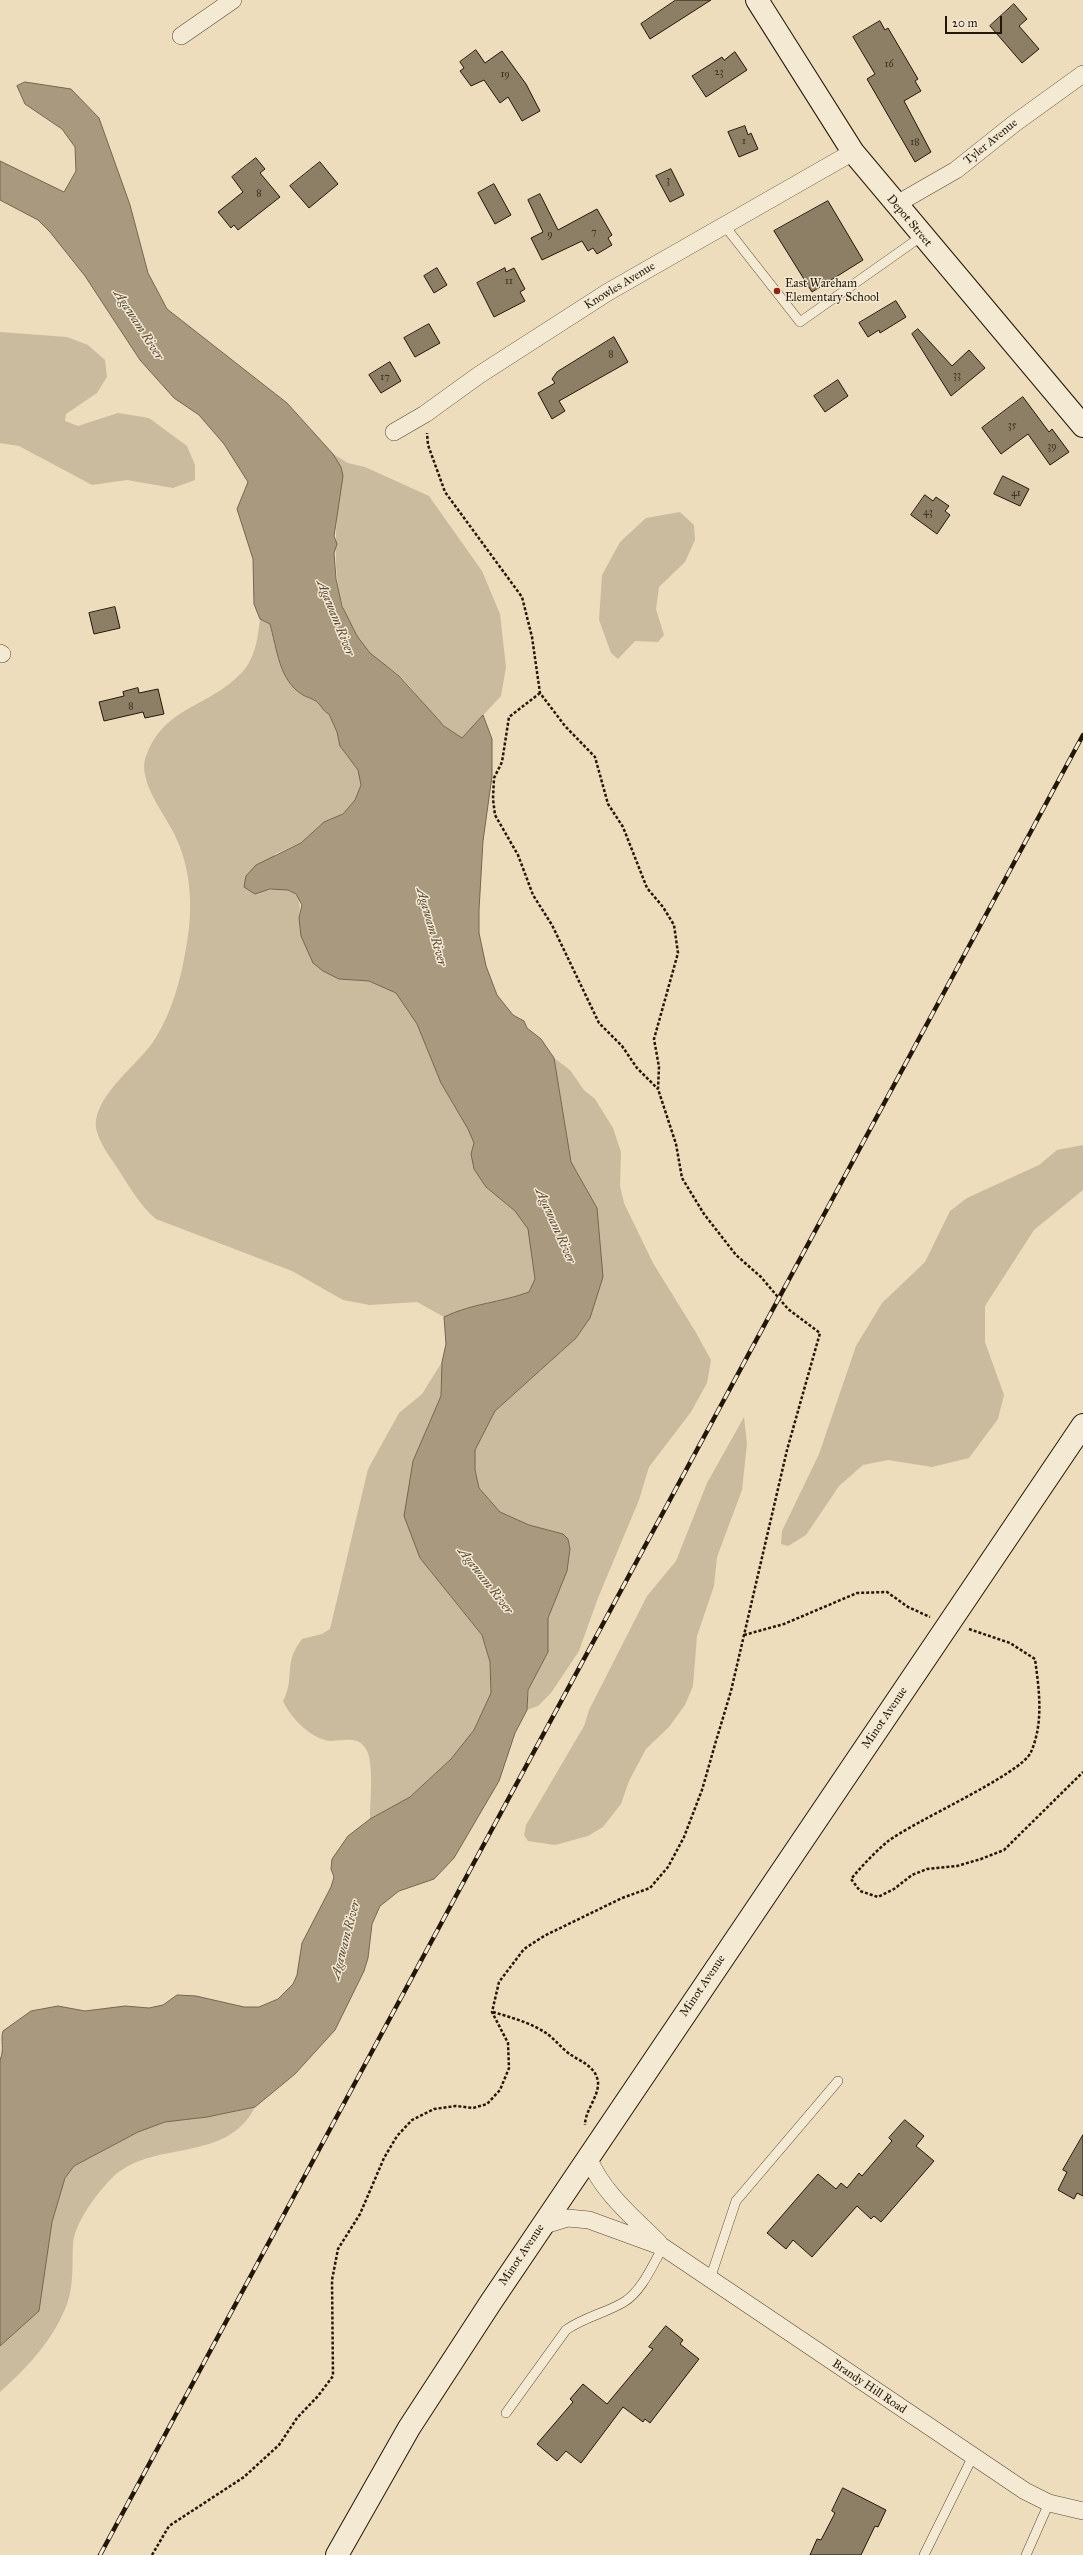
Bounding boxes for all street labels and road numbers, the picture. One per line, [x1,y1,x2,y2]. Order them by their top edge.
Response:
street label: Tyler Avenue [961,116,1021,168]
street label: Depot Street [883,192,935,250]
street label: Knowles Avenue [582,259,658,313]
street label: Minot Avenue [859,1684,911,1752]
street label: Minot Avenue [677,1952,729,2020]
street label: Minot Avenue [496,2221,548,2289]
street label: Brandy Hill Road [829,2357,909,2417]

